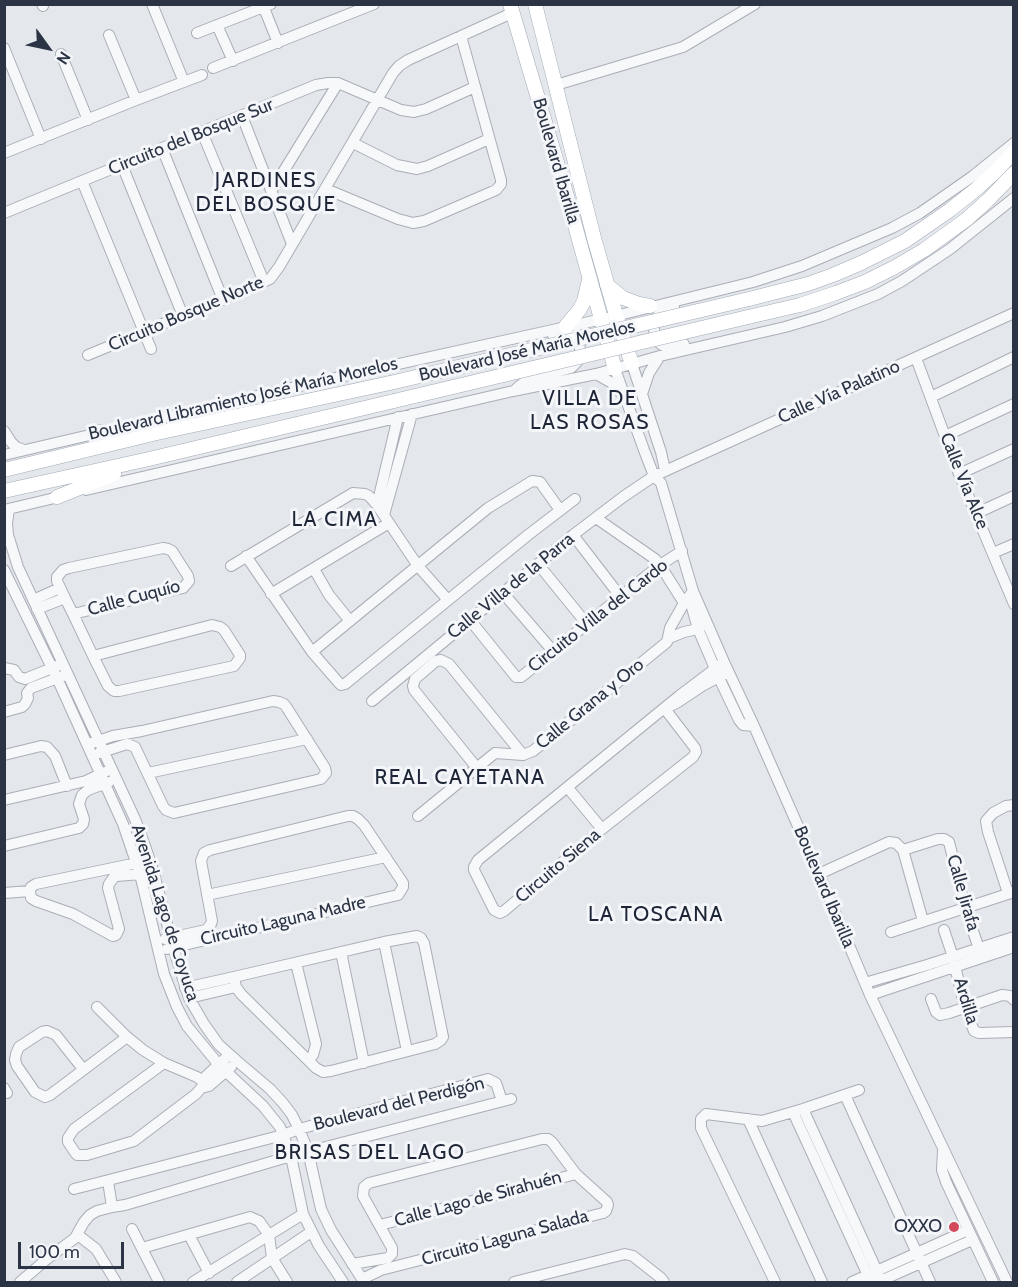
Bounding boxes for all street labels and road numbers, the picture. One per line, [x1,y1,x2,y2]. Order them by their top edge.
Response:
street label: Circuito del Bosque Sur [105,94,277,180]
street label: Boulevard Ibarilla [528,96,584,226]
street label: Circuito Bosque Norte [105,272,267,356]
street label: Boulevard José María Morelos [417,316,637,386]
street label: Boulevard Libramiento José María Morelos [86,353,400,445]
street label: Calle Vía Palatino [775,356,903,428]
street label: Calle Vía Alce [935,430,993,532]
street label: Calle Villa de la Parra [443,528,579,644]
street label: Circuito Villa del Cardo [524,555,672,677]
street label: Calle Cuquío [85,575,183,621]
street label: Calle Grana y Oro [532,654,648,754]
street label: Avenida Lago de Coyuca [126,822,204,1004]
street label: Boulevard Ibarilla [789,823,859,951]
street label: Circuito Siena [511,824,605,908]
street label: Calle Jirafa [942,852,984,934]
street label: Circuito Laguna Madre [198,891,368,951]
street label: Ardilla [949,975,983,1027]
street label: Boulevard del Perdigón [311,1072,487,1136]
street label: Calle Lago de Sirahuén [392,1166,564,1232]
street label: Circuito Laguna Salada [419,1205,591,1271]

